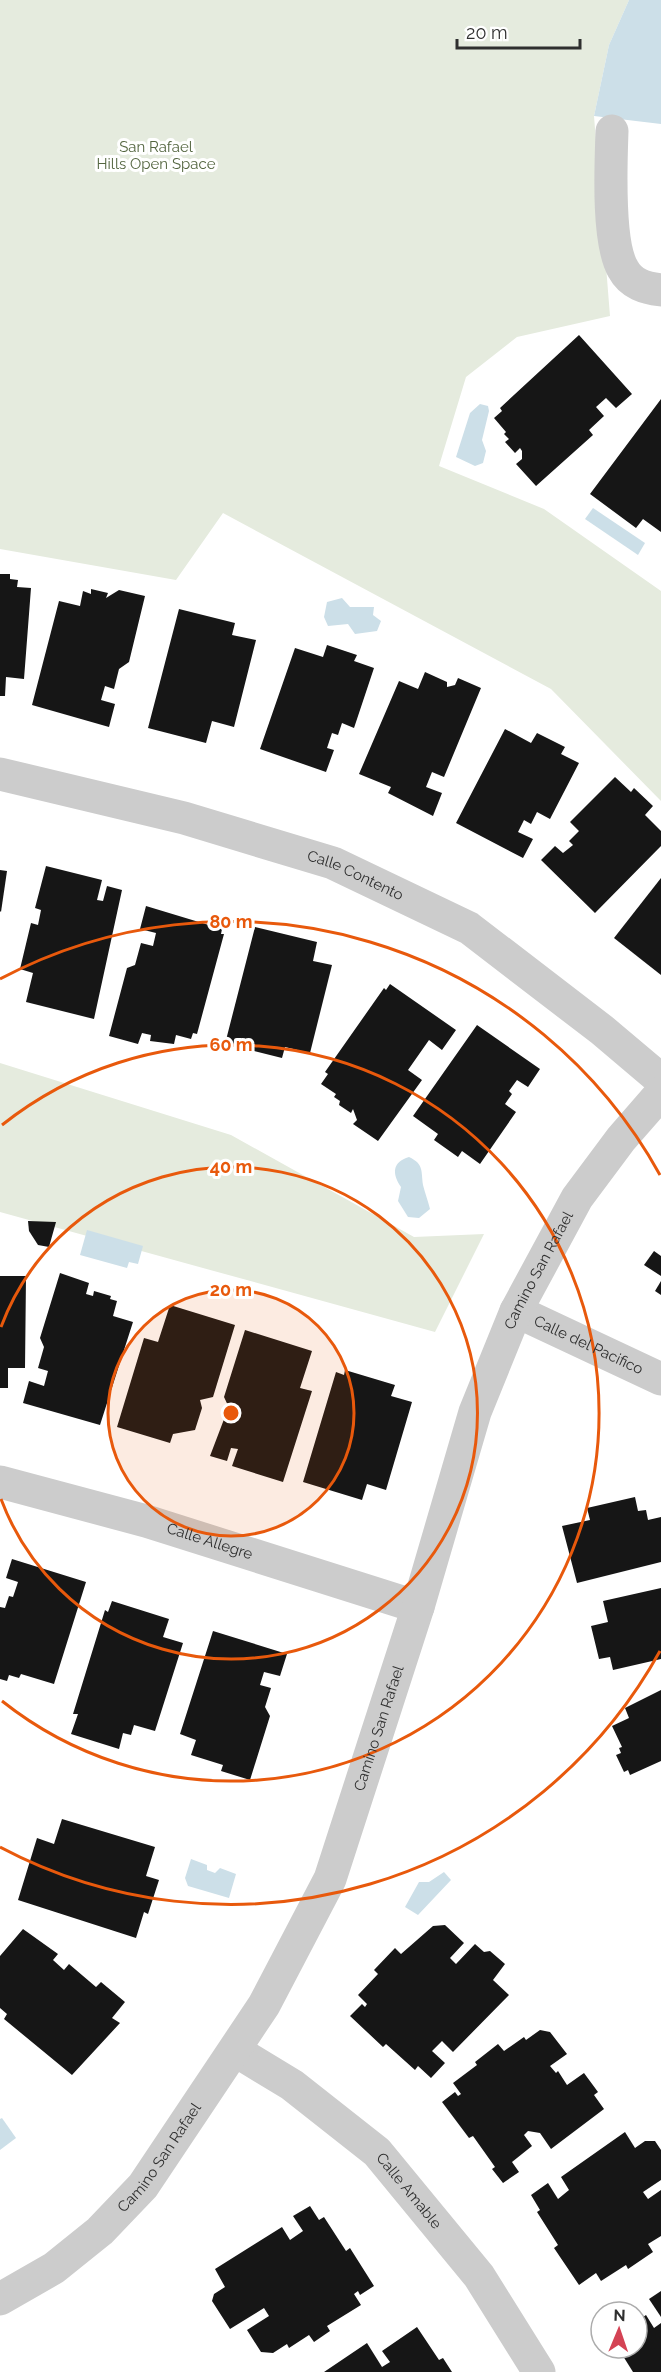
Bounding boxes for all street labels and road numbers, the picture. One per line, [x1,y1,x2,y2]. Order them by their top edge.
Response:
street label: Calle Contento [305,847,406,904]
street label: Camino San Rafael [501,1208,577,1332]
street label: Calle del Pacifico [531,1312,646,1378]
street label: Calle Allegre [165,1519,255,1563]
street label: Camino San Rafael [350,1662,408,1793]
street label: Camino San Rafael [114,2099,205,2216]
street label: Calle Amable [372,2149,446,2233]

